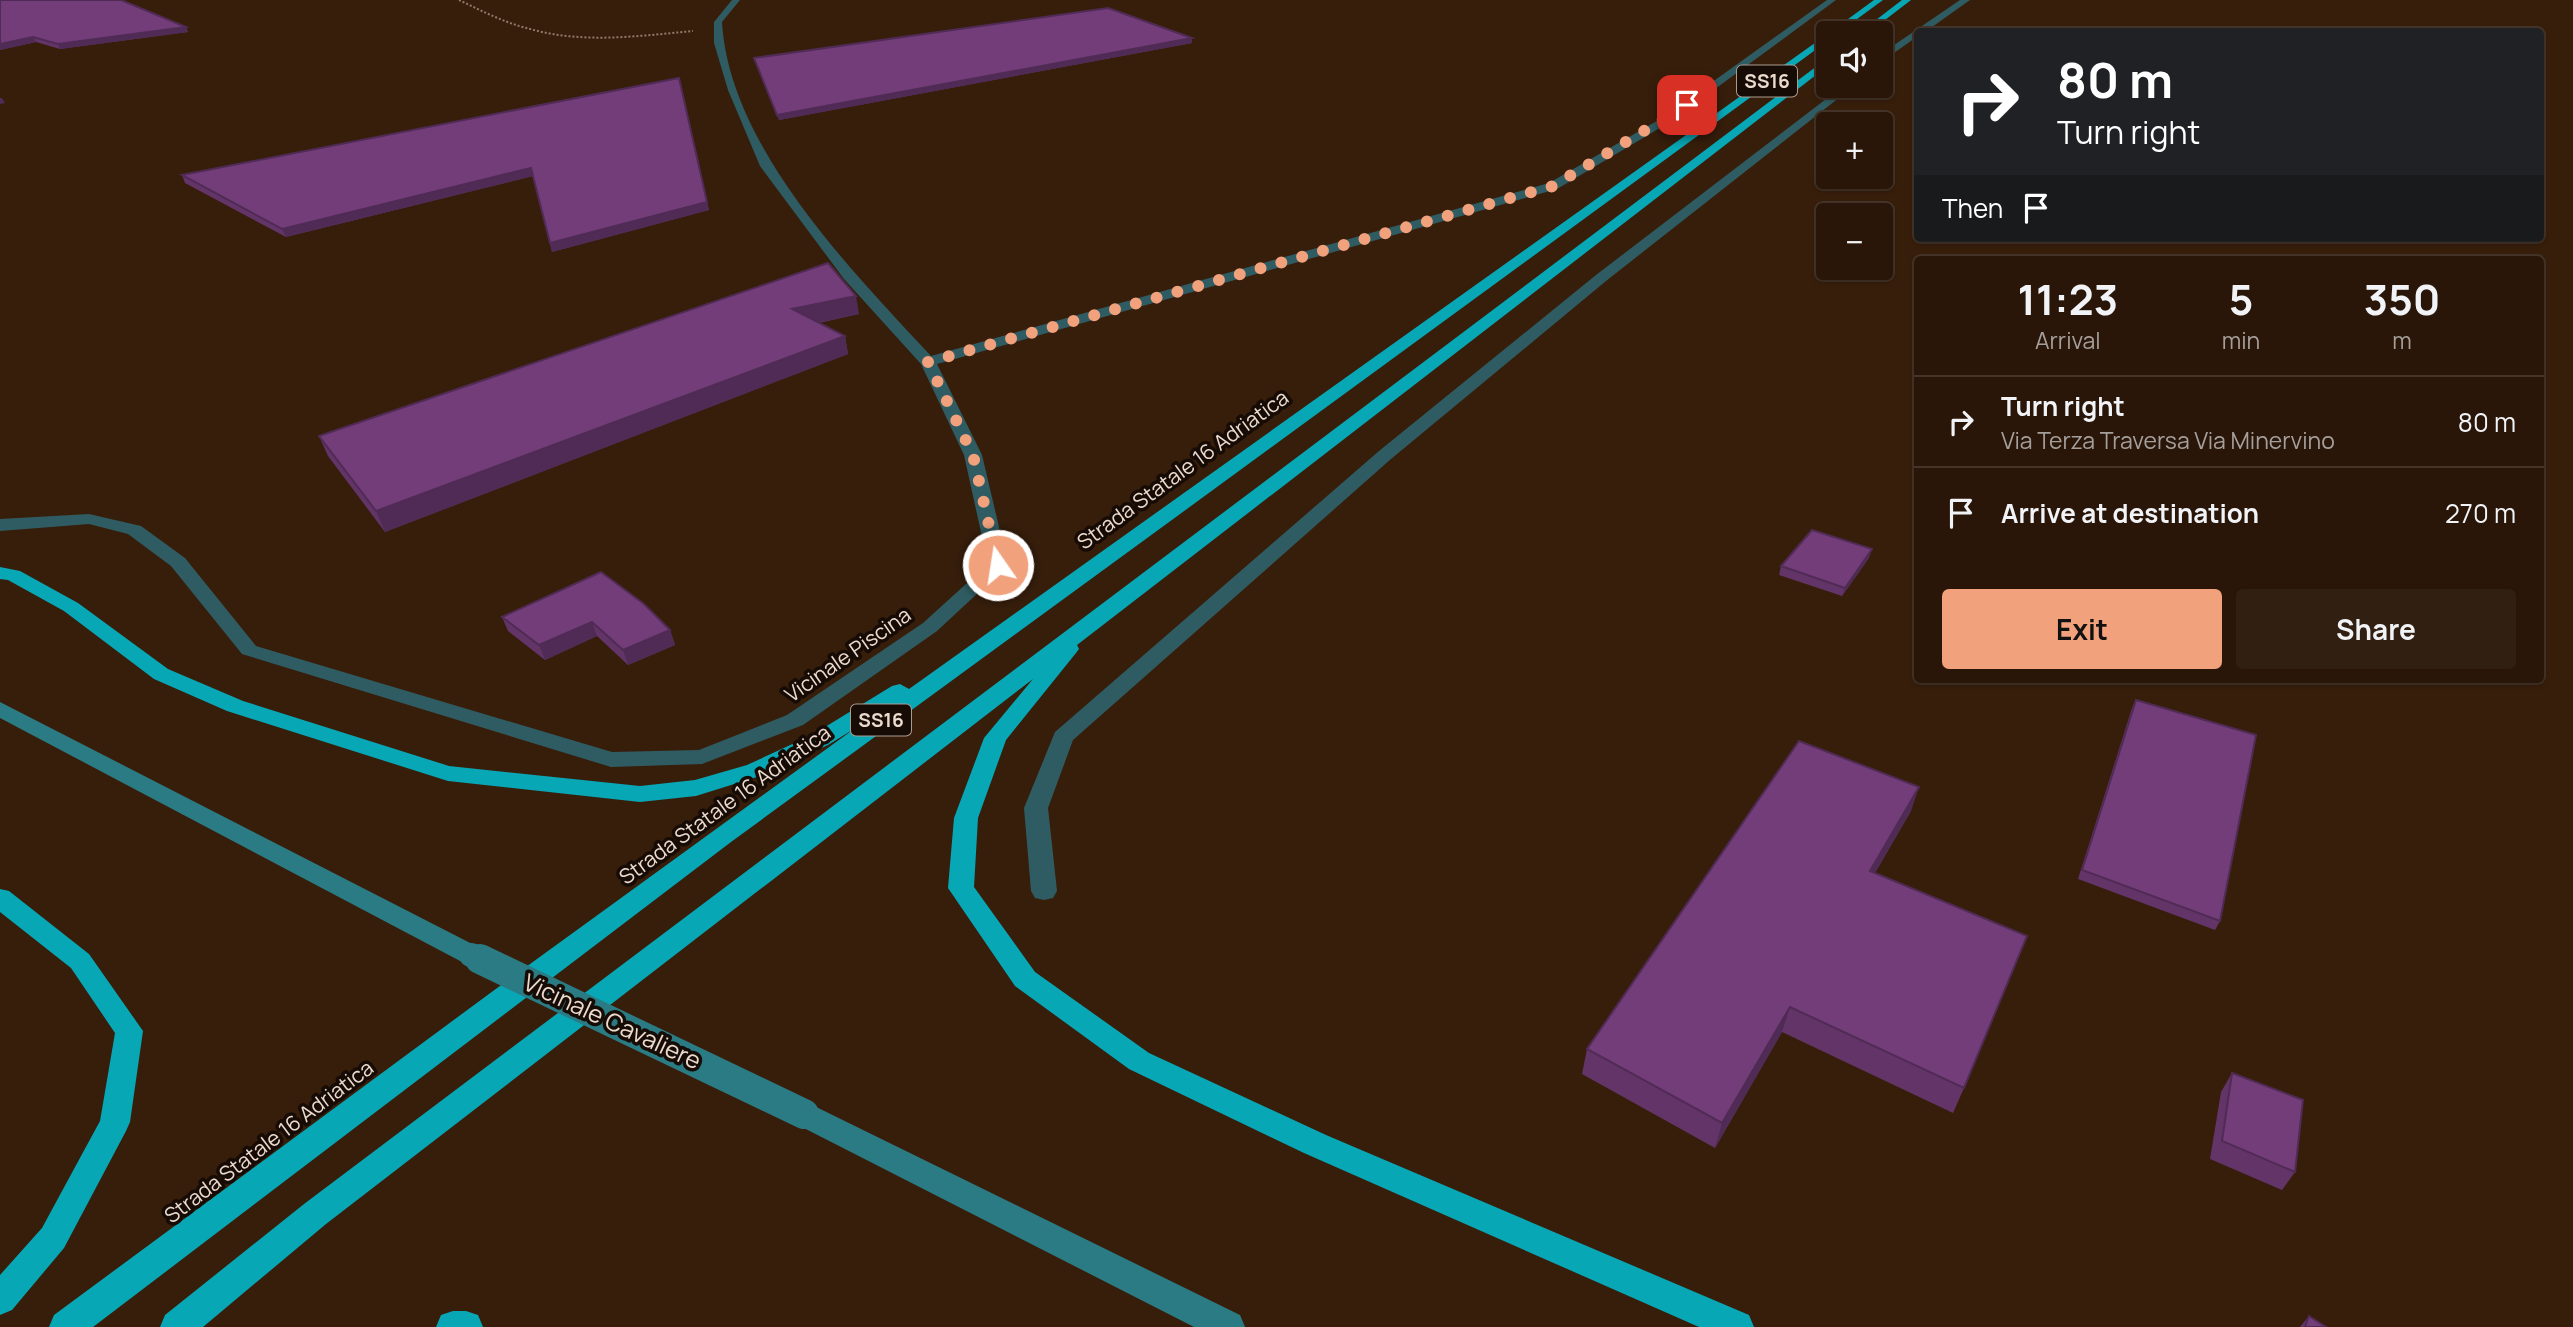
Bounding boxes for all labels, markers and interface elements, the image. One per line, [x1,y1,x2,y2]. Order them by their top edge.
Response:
map controls [1816,21,1893,280]
button: sound [1816,21,1893,98]
text: 80 m [2057,46,2173,113]
icon: right [1942,56,2033,147]
road number: SS16 [1737,66,1797,96]
pin [1657,75,1717,135]
icon: arrive [1668,86,1706,124]
text: Turn right [2057,110,2200,154]
button: + [1816,112,1893,189]
icon: arrive [2017,189,2055,227]
text: Then [1942,190,2003,226]
button: − [1816,203,1893,280]
text: 11:23 [2018,270,2118,328]
text: 5 [2229,270,2253,328]
text: 350 [2364,270,2440,328]
text: Arrival [2035,324,2101,356]
text: min [2222,324,2260,356]
text: m [2392,324,2412,356]
street label: Strada Statale 16 Adriatica [1071,383,1294,555]
text: Turn right [2001,388,2125,424]
icon: right [1942,403,1980,441]
text: 80 m [2458,404,2516,440]
text: Via Terza Traversa Via Minervino [2001,424,2335,456]
icon: arrive [1942,494,1980,532]
text: Arrive at destination [2001,495,2259,531]
text: 270 m [2445,495,2516,531]
position arrow [961,528,1035,602]
button: Exit [1942,589,2222,669]
button: Share [2236,589,2516,669]
street label: Vicinale Piscina [779,600,916,708]
road number: SS16 [851,705,911,736]
street label: Strada Statale 16 Adriatica [613,718,836,890]
street label: Vicinale Cavaliere [518,965,707,1076]
street label: Strada Statale 16 Adriatica [158,1053,379,1229]

